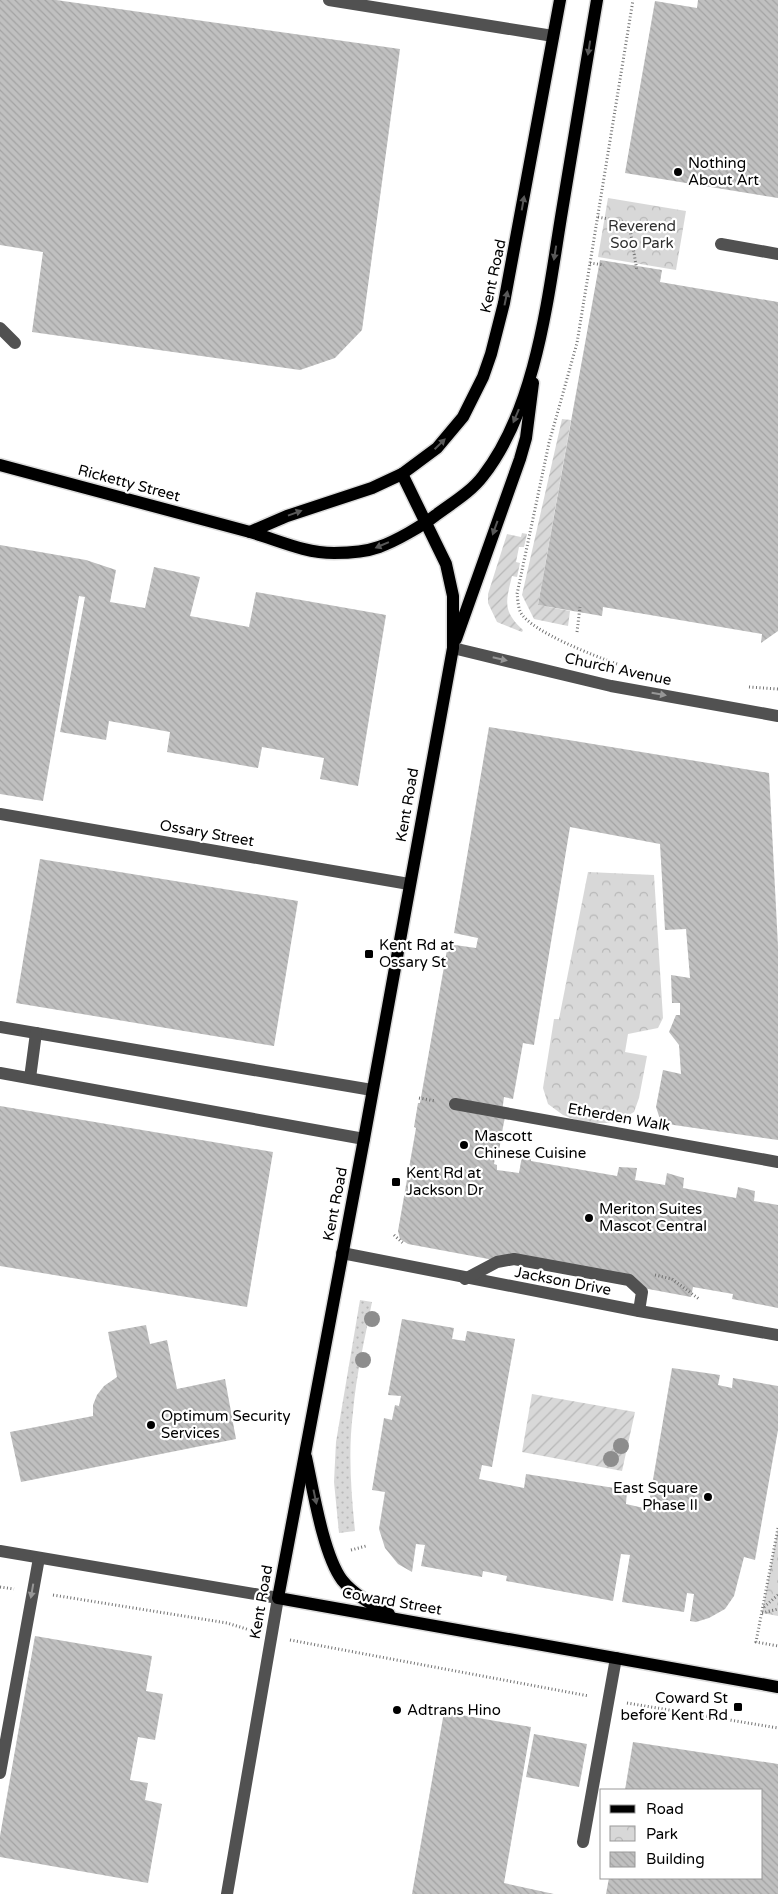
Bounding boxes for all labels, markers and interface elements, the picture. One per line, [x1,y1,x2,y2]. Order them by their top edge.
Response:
one-way arrow [585,40,593,56]
place label: Nothing About Art [688,154,759,189]
marker: Nothing About Art [672,166,684,178]
one-way arrow [520,194,528,210]
park label: Reverend Soo Park [608,217,676,252]
street label: Kent Road [476,238,510,314]
one-way arrow [551,246,559,262]
one-way arrow [502,289,510,305]
one-way arrow [511,409,519,423]
one-way arrow [434,438,446,450]
street label: Ricketty Street [76,461,182,505]
one-way arrow [287,509,302,516]
one-way arrow [491,521,498,536]
one-way arrow [375,541,389,549]
street label: Church Avenue [563,649,673,689]
one-way arrow [493,655,508,663]
one-way arrow [651,691,667,699]
street label: Kent Road [392,767,422,843]
street label: Ossary Street [158,816,256,850]
place label: Kent Rd at Ossary St [379,936,454,971]
marker: Kent Rd at Ossary St [363,948,375,960]
street label: Etherden Walk [566,1099,672,1135]
place label: Mascott Chinese Cuisine [474,1127,586,1162]
marker: Mascott Chinese Cuisine [458,1139,470,1151]
place label: Kent Rd at Jackson Dr [406,1164,484,1199]
street label: Kent Road [319,1166,351,1242]
marker: Kent Rd at Jackson Dr [390,1176,402,1188]
place label: Meriton Suites Mascot Central [599,1200,707,1235]
marker: Meriton Suites Mascot Central [583,1212,595,1224]
street label: Jackson Drive [513,1263,613,1299]
place label: Optimum Security Services [161,1407,290,1442]
marker: Optimum Security Services [145,1419,157,1431]
place label: East Square Phase II [613,1479,698,1514]
one-way arrow [311,1490,319,1505]
marker: East Square Phase II [702,1491,714,1503]
street label: Kent Road [246,1564,276,1640]
street label: Coward Street [341,1583,444,1619]
one-way arrow [28,1584,36,1600]
place label: Coward St before Kent Rd [620,1689,728,1724]
place label: Adtrans Hino [407,1701,501,1719]
marker: Coward St before Kent Rd [732,1701,744,1713]
marker: Adtrans Hino [391,1704,403,1716]
legend [600,1789,763,1879]
text: Road [646,1800,684,1818]
text: Park [646,1825,678,1843]
text: Building [646,1850,705,1868]

